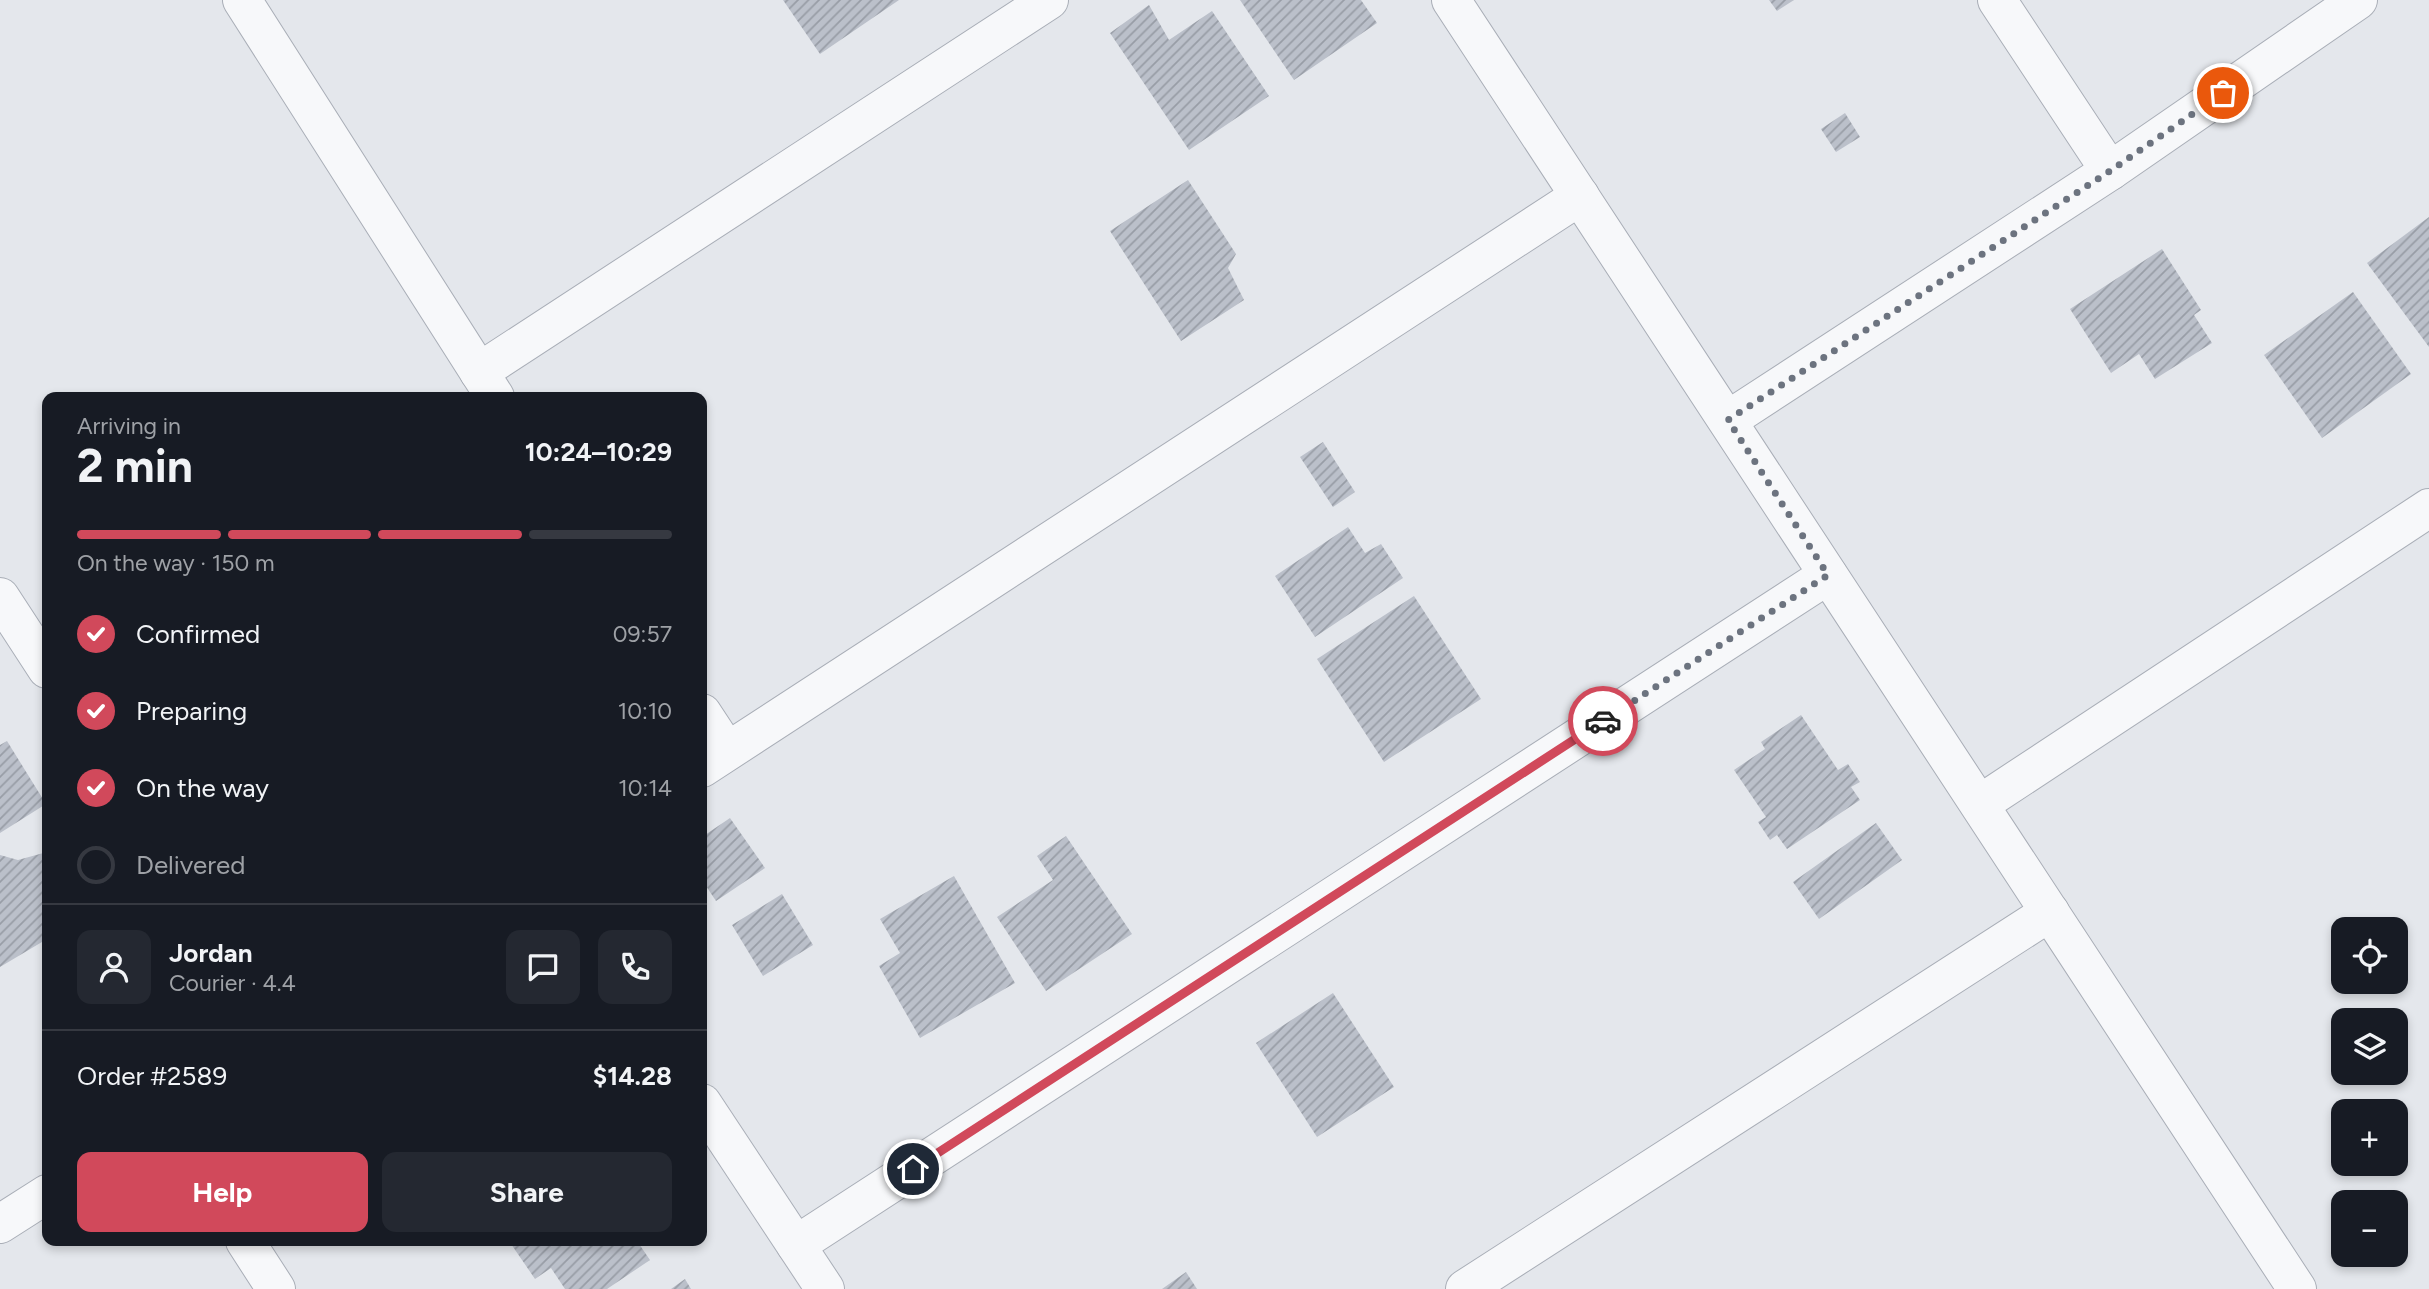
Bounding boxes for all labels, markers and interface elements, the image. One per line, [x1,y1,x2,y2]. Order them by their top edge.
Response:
pin [2193,63,2253,123]
icon: bag [2204,74,2242,112]
text: Arriving in [77,412,181,440]
text: 10:24–10:29 [525,436,672,468]
text: 2 min [77,438,193,494]
text: On the way · 150 m [77,549,274,577]
icon: check [77,615,115,653]
text: Confirmed [136,618,260,650]
text: 09:57 [613,620,672,648]
courier [1568,686,1638,756]
icon: check [77,692,115,730]
text: Preparing [136,695,247,727]
text: 10:10 [618,697,672,725]
icon: car [1584,702,1622,740]
icon: check [77,769,115,807]
text: On the way [136,772,269,804]
text: 10:14 [618,774,672,802]
text: Delivered [136,849,245,881]
map controls [2331,917,2408,1267]
button: locate [2331,917,2408,994]
button: person [77,930,151,1004]
button: chat [506,930,580,1004]
button: phone [598,930,672,1004]
text: Jordan [169,937,252,969]
text: Courier · 4.4 [169,969,296,997]
button: layers [2331,1008,2408,1085]
text: Order #2589 [77,1060,227,1092]
text: $14.28 [593,1060,672,1092]
button: + [2331,1099,2408,1176]
pin [883,1139,943,1199]
icon: home [894,1150,932,1188]
button: Help [77,1152,368,1232]
button: Share [382,1152,672,1232]
button: − [2331,1190,2408,1267]

